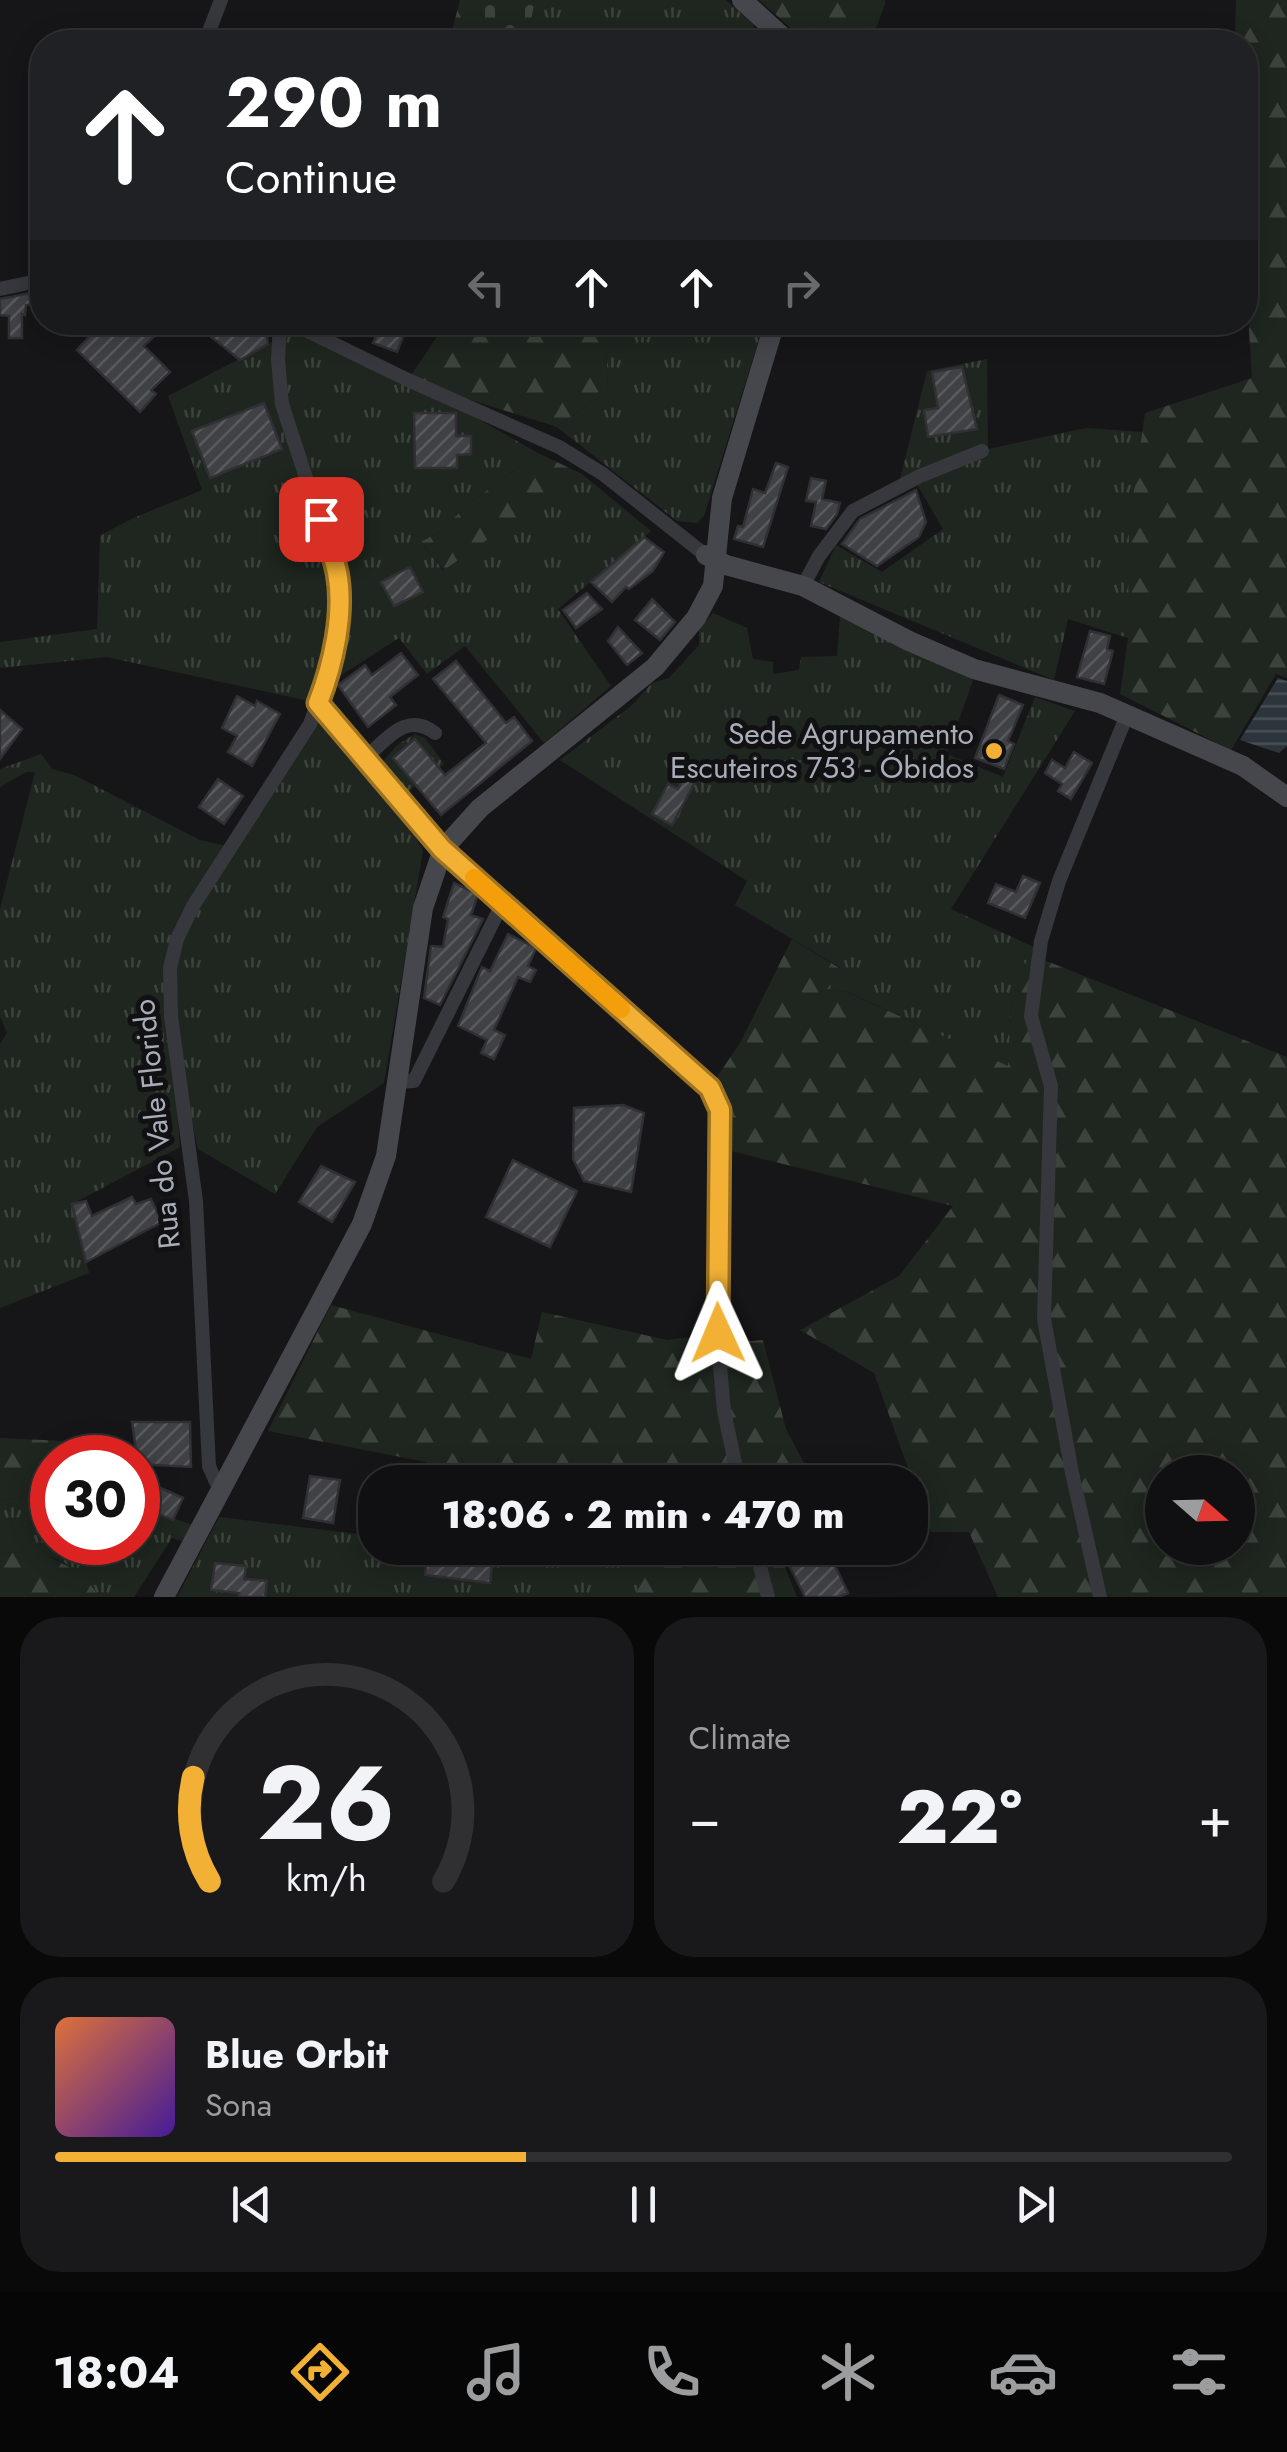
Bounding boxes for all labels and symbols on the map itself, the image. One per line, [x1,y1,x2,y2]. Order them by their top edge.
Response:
pin [279,477,364,562]
place label: Sede Agrupamento Escuteiros 753 - Óbidos [670,712,974,789]
marker: Sede Agrupamento Escuteiros 753 - Óbidos [983,740,1005,762]
street label: Rua do Vale Florido [122,997,191,1251]
position arrow [666,1281,770,1385]
speed limit sign: 30 [30,1435,160,1565]
north arrow [1145,1455,1255,1565]

